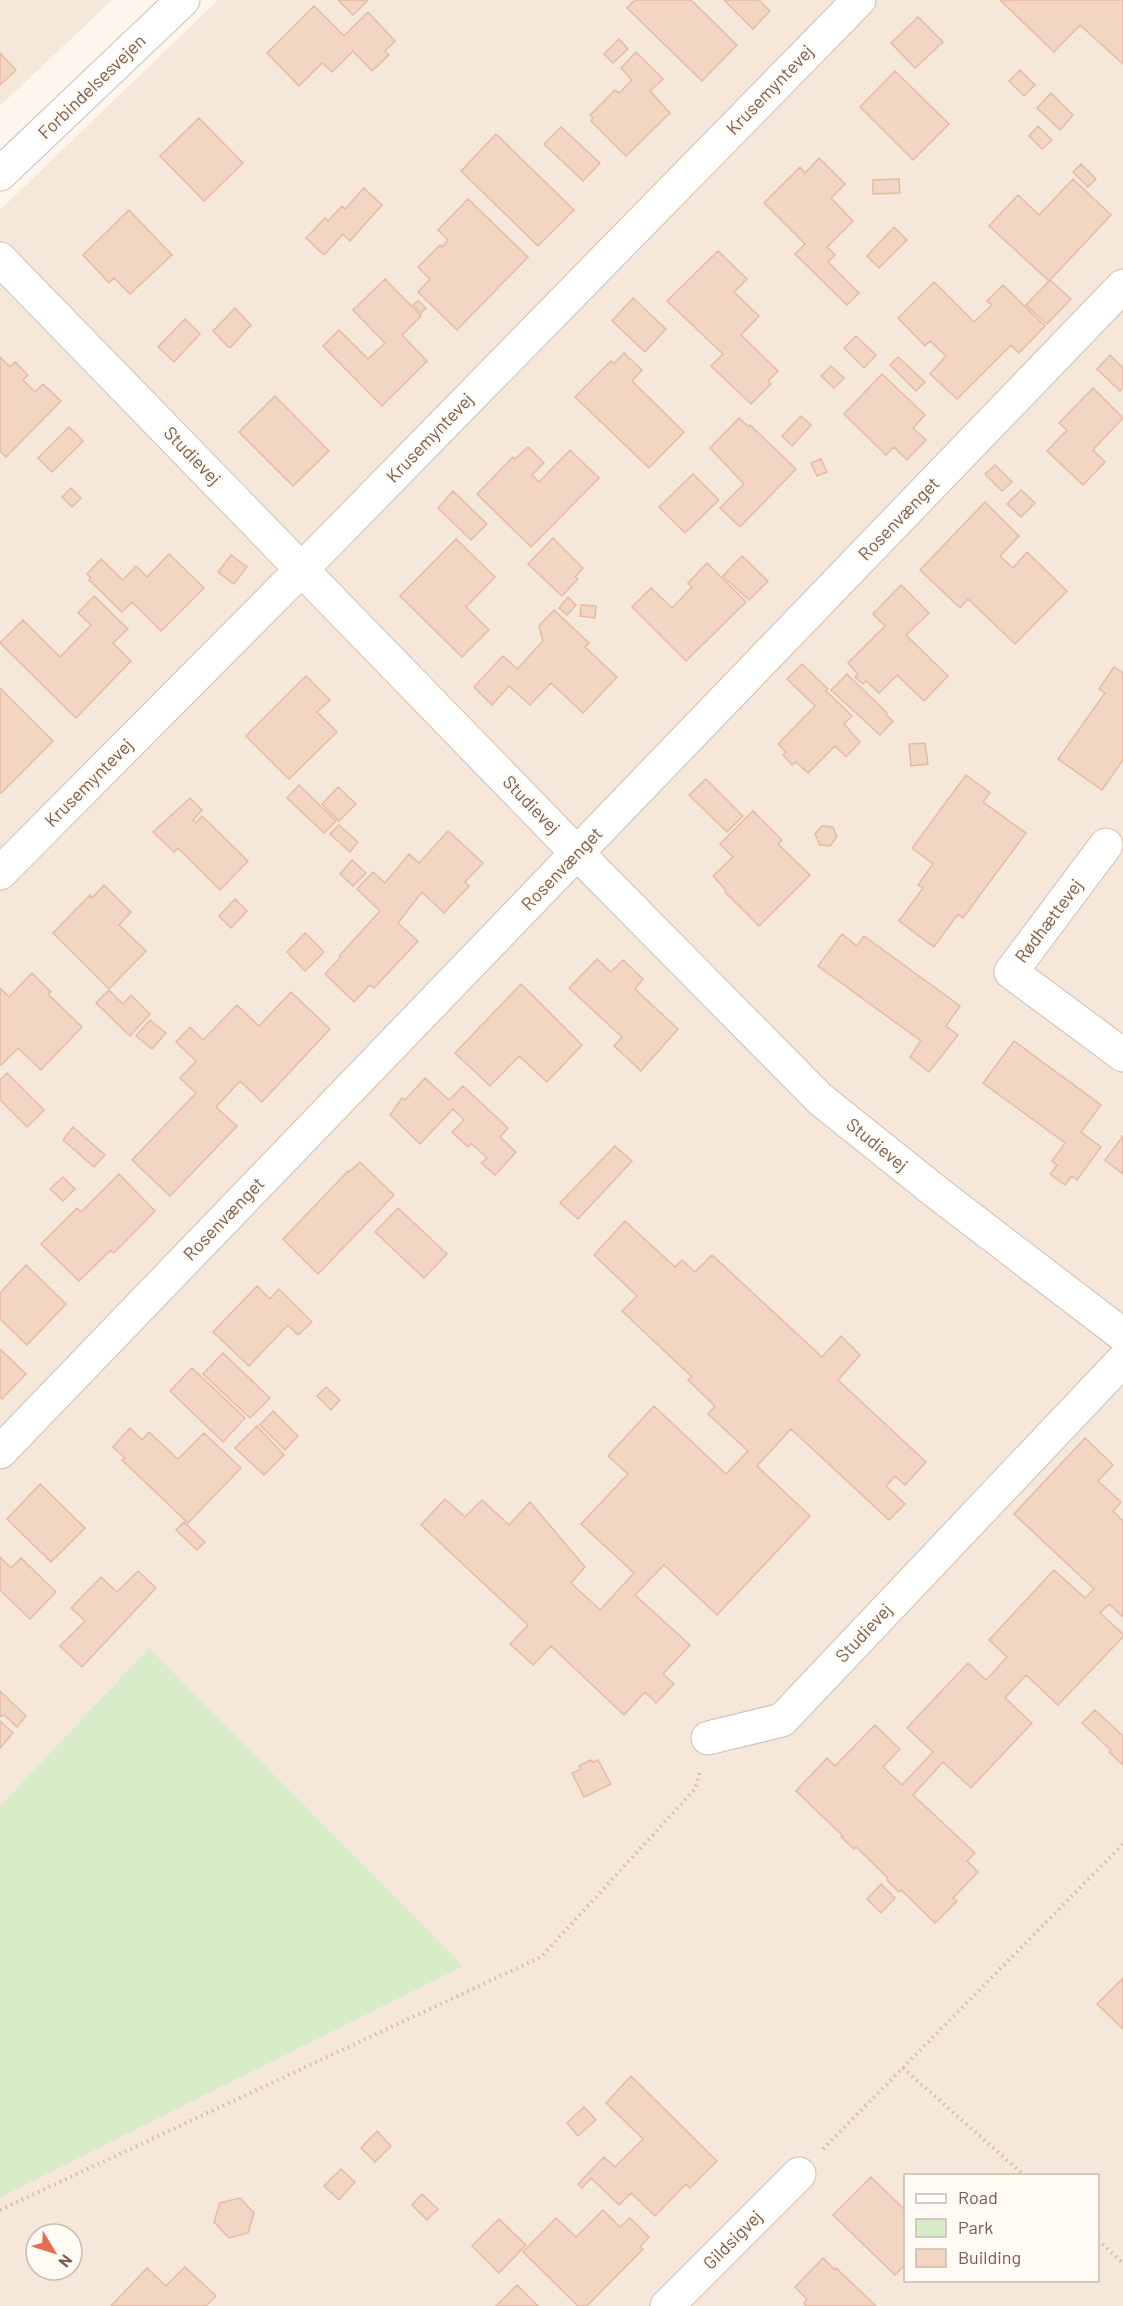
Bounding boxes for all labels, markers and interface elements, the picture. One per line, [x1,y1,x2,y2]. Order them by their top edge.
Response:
street label: Forbindelsesvejen [33,29,150,143]
street label: Krusemyntevej [721,40,818,139]
street label: Krusemyntevej [381,388,478,487]
street label: Studievej [160,421,226,489]
street label: Rosenvænget [853,472,943,565]
street label: Krusemyntevej [39,733,137,831]
street label: Studievej [499,770,565,838]
street label: Rosenvænget [516,822,606,915]
street label: Rødhættevej [1010,874,1087,967]
street label: Studievej [842,1113,913,1176]
street label: Rosenvænget [178,1172,268,1265]
street label: Studievej [830,1598,896,1666]
legend [904,2174,1099,2282]
text: Road [958,2186,998,2208]
street label: Gildsigvej [698,2205,766,2273]
text: Park [958,2216,993,2238]
north arrow [24,2222,84,2282]
text: Building [958,2246,1021,2268]
text: N [55,2252,77,2272]

